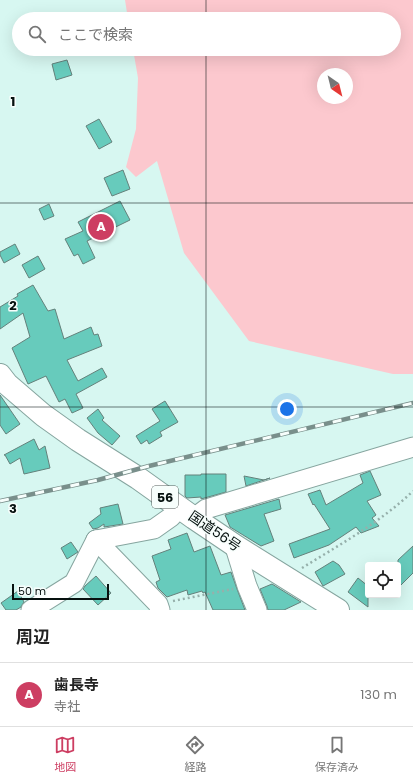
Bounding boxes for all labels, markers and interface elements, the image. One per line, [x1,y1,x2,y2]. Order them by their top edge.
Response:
search box [12,12,401,56]
icon: search [26,23,48,45]
text: ここで検索 [58,24,133,45]
north arrow [317,68,353,104]
text: 1 [11,92,15,111]
pin: A [88,212,114,242]
text: 2 [9,296,17,315]
your location [277,399,297,419]
road number: 56 [152,486,178,508]
text: 3 [9,499,17,518]
street label: 国道56号 [185,506,245,556]
map controls [365,562,401,598]
button: locate [365,562,401,598]
scale bar [12,582,109,601]
text: 50 m [18,583,46,599]
text: 周辺 [16,625,50,649]
text: 歯長寺 [54,674,99,695]
text: A [24,685,34,704]
text: 130 m [360,685,397,704]
text: 寺社 [54,697,80,716]
tab: 地図 [54,734,76,776]
tab: 経路 [184,734,206,776]
tab: 保存済み [315,734,359,776]

